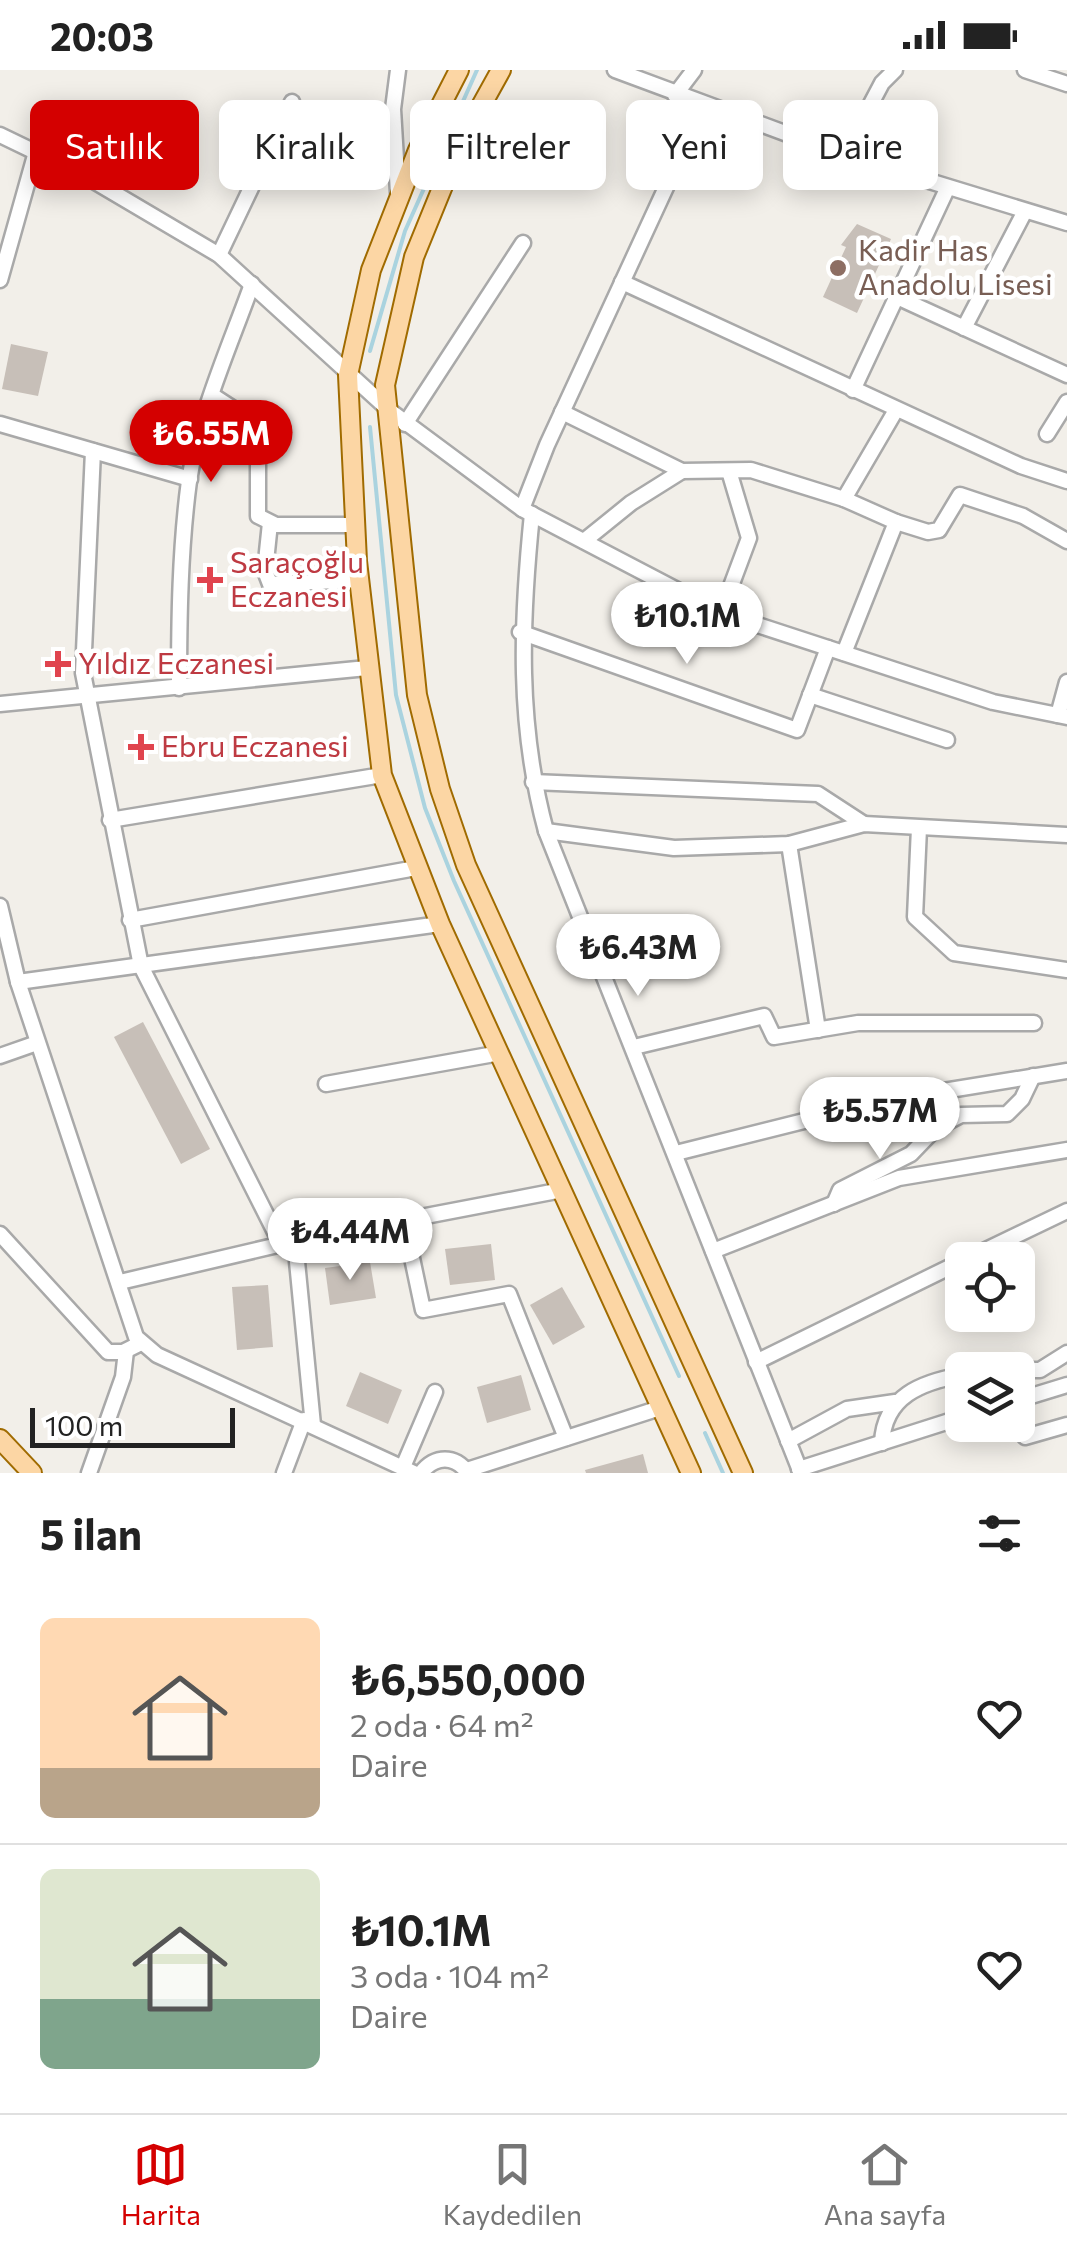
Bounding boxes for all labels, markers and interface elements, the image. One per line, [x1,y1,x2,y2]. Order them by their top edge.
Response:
text: 20:03 [50,12,154,59]
chip: Satılık [30,100,199,190]
chip: Kiralık [219,100,390,190]
chip: Filtreler [410,100,606,190]
chip: Yeni [626,100,763,190]
chip: Daire [783,100,938,190]
place label: Kadir Has Anadolu Lisesi [858,230,1053,301]
marker: Kadir Has Anadolu Lisesi [827,257,849,279]
pin: ₺6.55M [130,400,292,485]
text: ₺6.55M [152,412,270,452]
place label: Saraçoğlu Eczanesi [230,542,364,613]
marker: Saraçoğlu Eczanesi [199,569,221,591]
pin: ₺10.1M [606,582,768,667]
text: ₺10.1M [633,594,741,634]
place label: Yıldız Eczanesi [78,643,274,680]
marker: Yıldız Eczanesi [47,653,69,675]
place label: Ebru Eczanesi [161,726,349,763]
marker: Ebru Eczanesi [130,736,152,758]
pin: ₺6.43M [557,914,719,999]
text: ₺6.43M [578,926,698,966]
pin: ₺5.57M [799,1077,961,1162]
text: ₺5.57M [822,1089,938,1129]
pin: ₺4.44M [269,1198,431,1283]
text: ₺4.44M [290,1210,410,1250]
map controls [945,1242,1035,1442]
button: locate [945,1242,1035,1332]
button: layers [945,1352,1035,1442]
scale bar [30,1403,235,1448]
text: 100 m [45,1408,123,1442]
icon: filters [972,1506,1027,1561]
text: 5 ilan [40,1507,142,1559]
text: ₺6,550,000 [350,1652,586,1704]
icon: home [120,1658,240,1778]
icon: heart [972,1691,1027,1746]
text: 2 oda · 64 m² [350,1704,534,1744]
text: Daire [350,1744,428,1784]
text: ₺10.1M [350,1903,492,1955]
icon: home [120,1909,240,2029]
icon: heart [972,1942,1027,1997]
text: 3 oda · 104 m² [350,1955,549,1995]
text: Daire [350,1995,428,2035]
tab: Harita [121,2137,201,2231]
tab: Kaydedilen [443,2137,582,2231]
tab: Ana sayfa [824,2137,946,2231]

